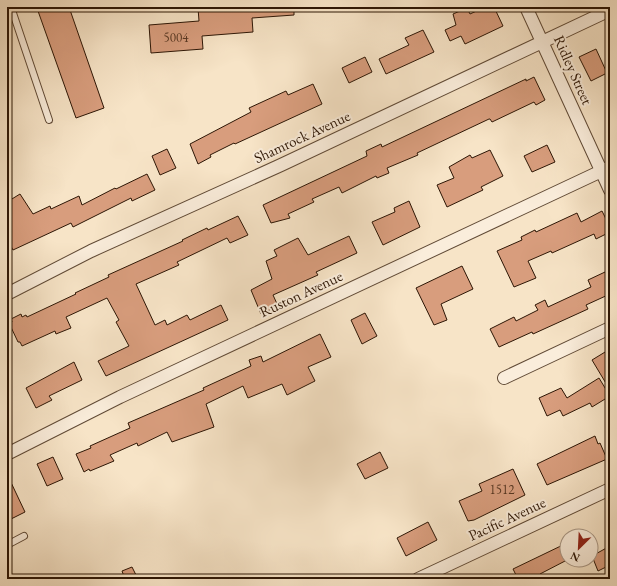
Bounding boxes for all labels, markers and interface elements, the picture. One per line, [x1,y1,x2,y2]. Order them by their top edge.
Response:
house number: 5004 [164,29,189,46]
street label: Ridley Street [550,32,597,108]
street label: Shamrock Avenue [251,106,353,167]
street label: Ruston Avenue [256,266,346,321]
house number: 1512 [490,481,515,498]
street label: Pacific Avenue [465,492,549,545]
north arrow [559,528,599,568]
text: N [568,549,582,565]

